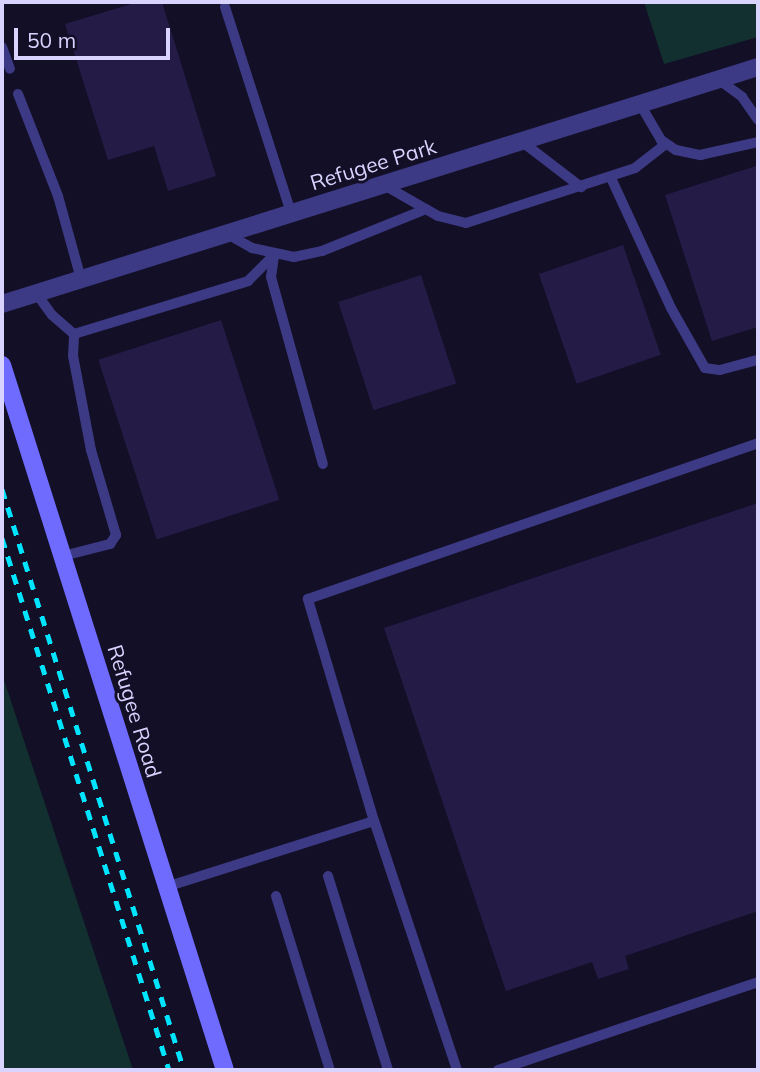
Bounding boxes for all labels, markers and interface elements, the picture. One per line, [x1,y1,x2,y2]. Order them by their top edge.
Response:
scale bar [18,14,173,58]
text: 50 m [27,27,76,53]
street label: Refugee Park [307,133,439,195]
street label: Refugee Road [103,642,167,780]

